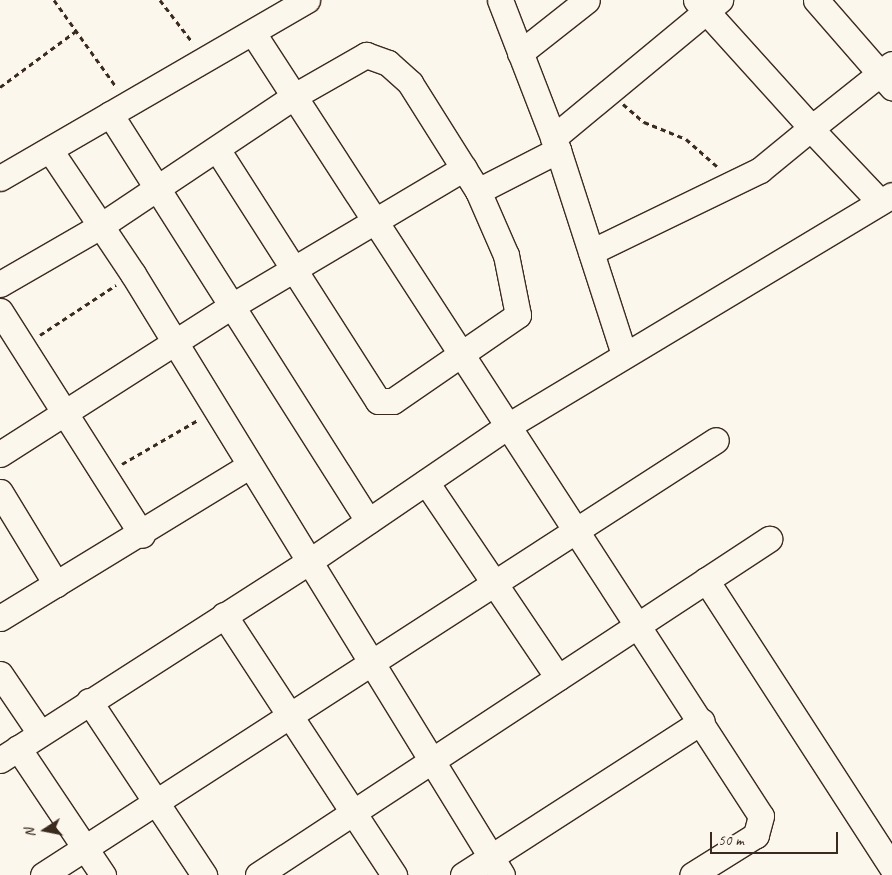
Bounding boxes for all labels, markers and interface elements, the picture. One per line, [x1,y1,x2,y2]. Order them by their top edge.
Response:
north arrow [20,805,70,855]
scale bar [712,822,840,854]
text: N [21,827,39,839]
text: 50 m [718,831,744,850]

